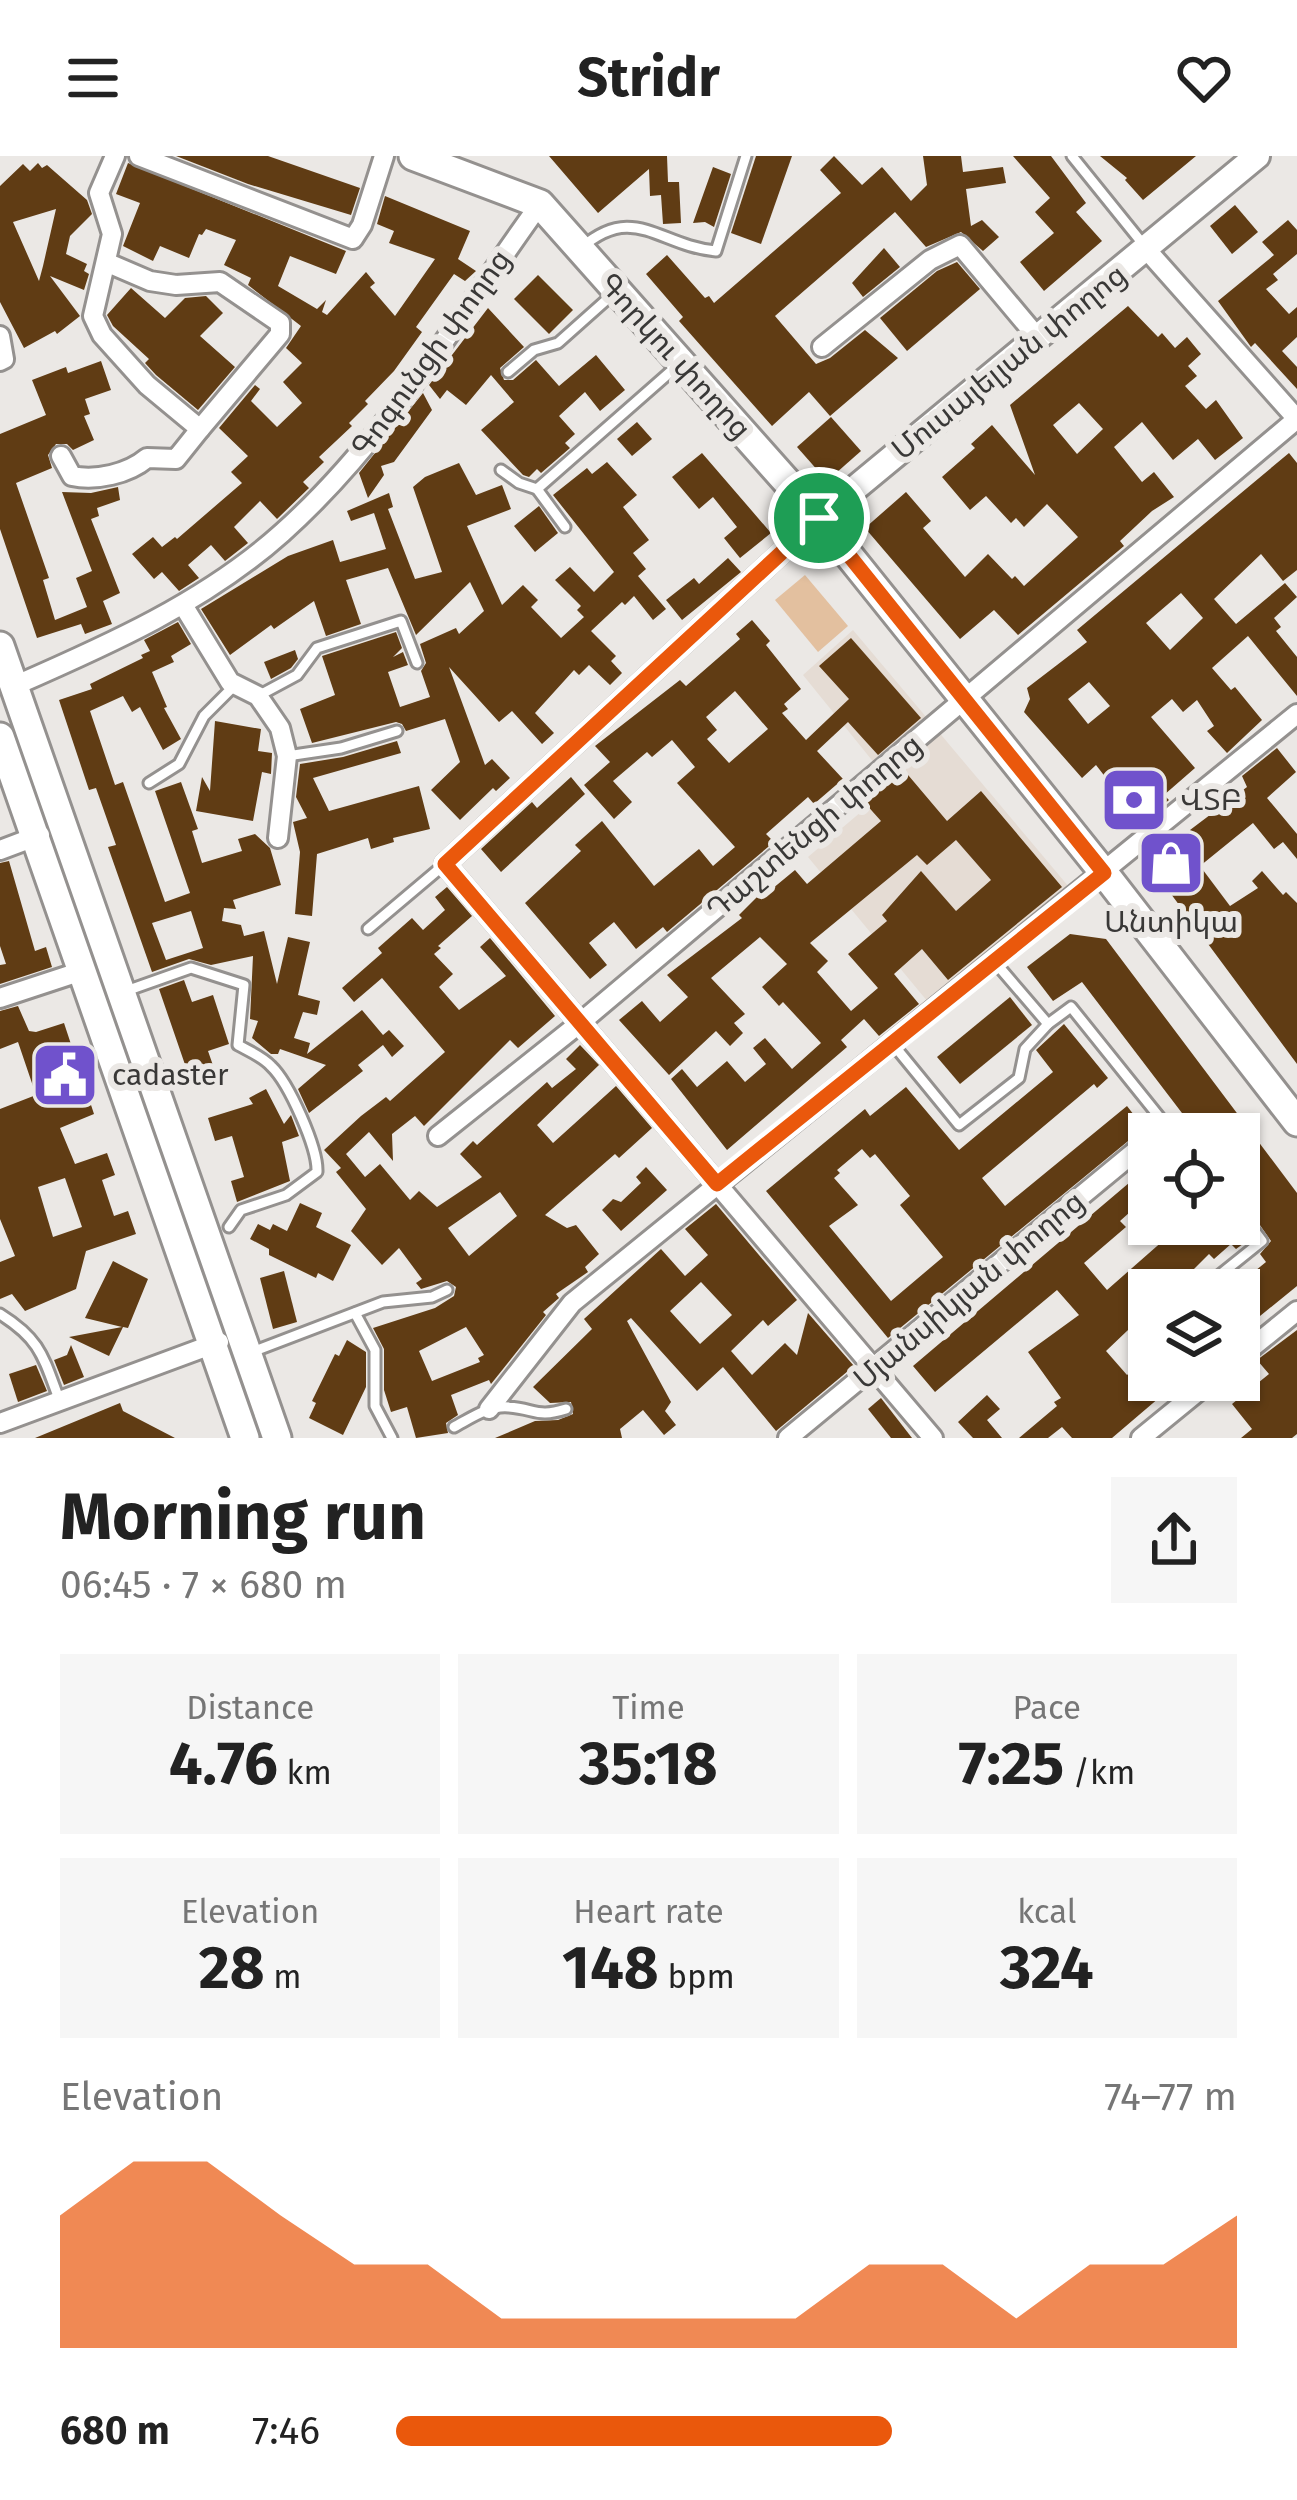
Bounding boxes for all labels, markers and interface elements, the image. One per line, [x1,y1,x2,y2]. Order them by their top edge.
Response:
icon: menu [60,45,126,111]
icon: heart [1171,45,1237,111]
text: Stridr [577,46,720,110]
street label: Գոգունցի փողոց [344,242,518,464]
street label: Մուսայելյան փողոց [885,256,1133,468]
street label: Գորկու փողոց [591,266,759,446]
pin [768,467,870,569]
icon: arrive [786,485,852,551]
street label: Դաշտենցի փողոց [699,727,929,927]
bank icon: ՎՏԲ [1099,765,1169,835]
place label: ՎՏԲ [1180,782,1242,818]
shop icon: Անտիկա [1136,828,1206,898]
place label: Անտիկա [1104,904,1238,940]
public building icon: cadaster [30,1040,100,1110]
place label: cadaster [112,1057,229,1093]
map controls [1128,1113,1260,1401]
button: locate [1128,1113,1260,1245]
street label: Մյանսիկյան փողոց [847,1183,1091,1397]
button: layers [1128,1269,1260,1401]
text: Morning run [60,1477,426,1556]
button: share [1111,1477,1237,1603]
text: 06:45 · 7 × 680 m [60,1562,347,1608]
text: Distance [186,1688,314,1728]
text: Time [612,1688,685,1728]
text: Pace [1013,1688,1081,1728]
text: 4.76 [169,1728,278,1800]
text: 35:18 [579,1728,718,1800]
text: 7:25 [958,1728,1064,1800]
text: km [278,1753,332,1793]
text: /km [1064,1753,1135,1793]
text: Elevation [181,1892,319,1932]
text: Heart rate [573,1892,724,1932]
text: kcal [1017,1892,1077,1932]
text: 28 [199,1932,265,2004]
text: 148 [562,1932,659,2004]
text: 324 [1000,1932,1094,2004]
text: m [265,1957,302,1997]
text: bpm [659,1957,735,1997]
text: Elevation [60,2074,223,2120]
text: 74–77 m [1104,2074,1237,2120]
text: 680 m [60,2408,170,2454]
text: 7:46 [252,2408,320,2454]

